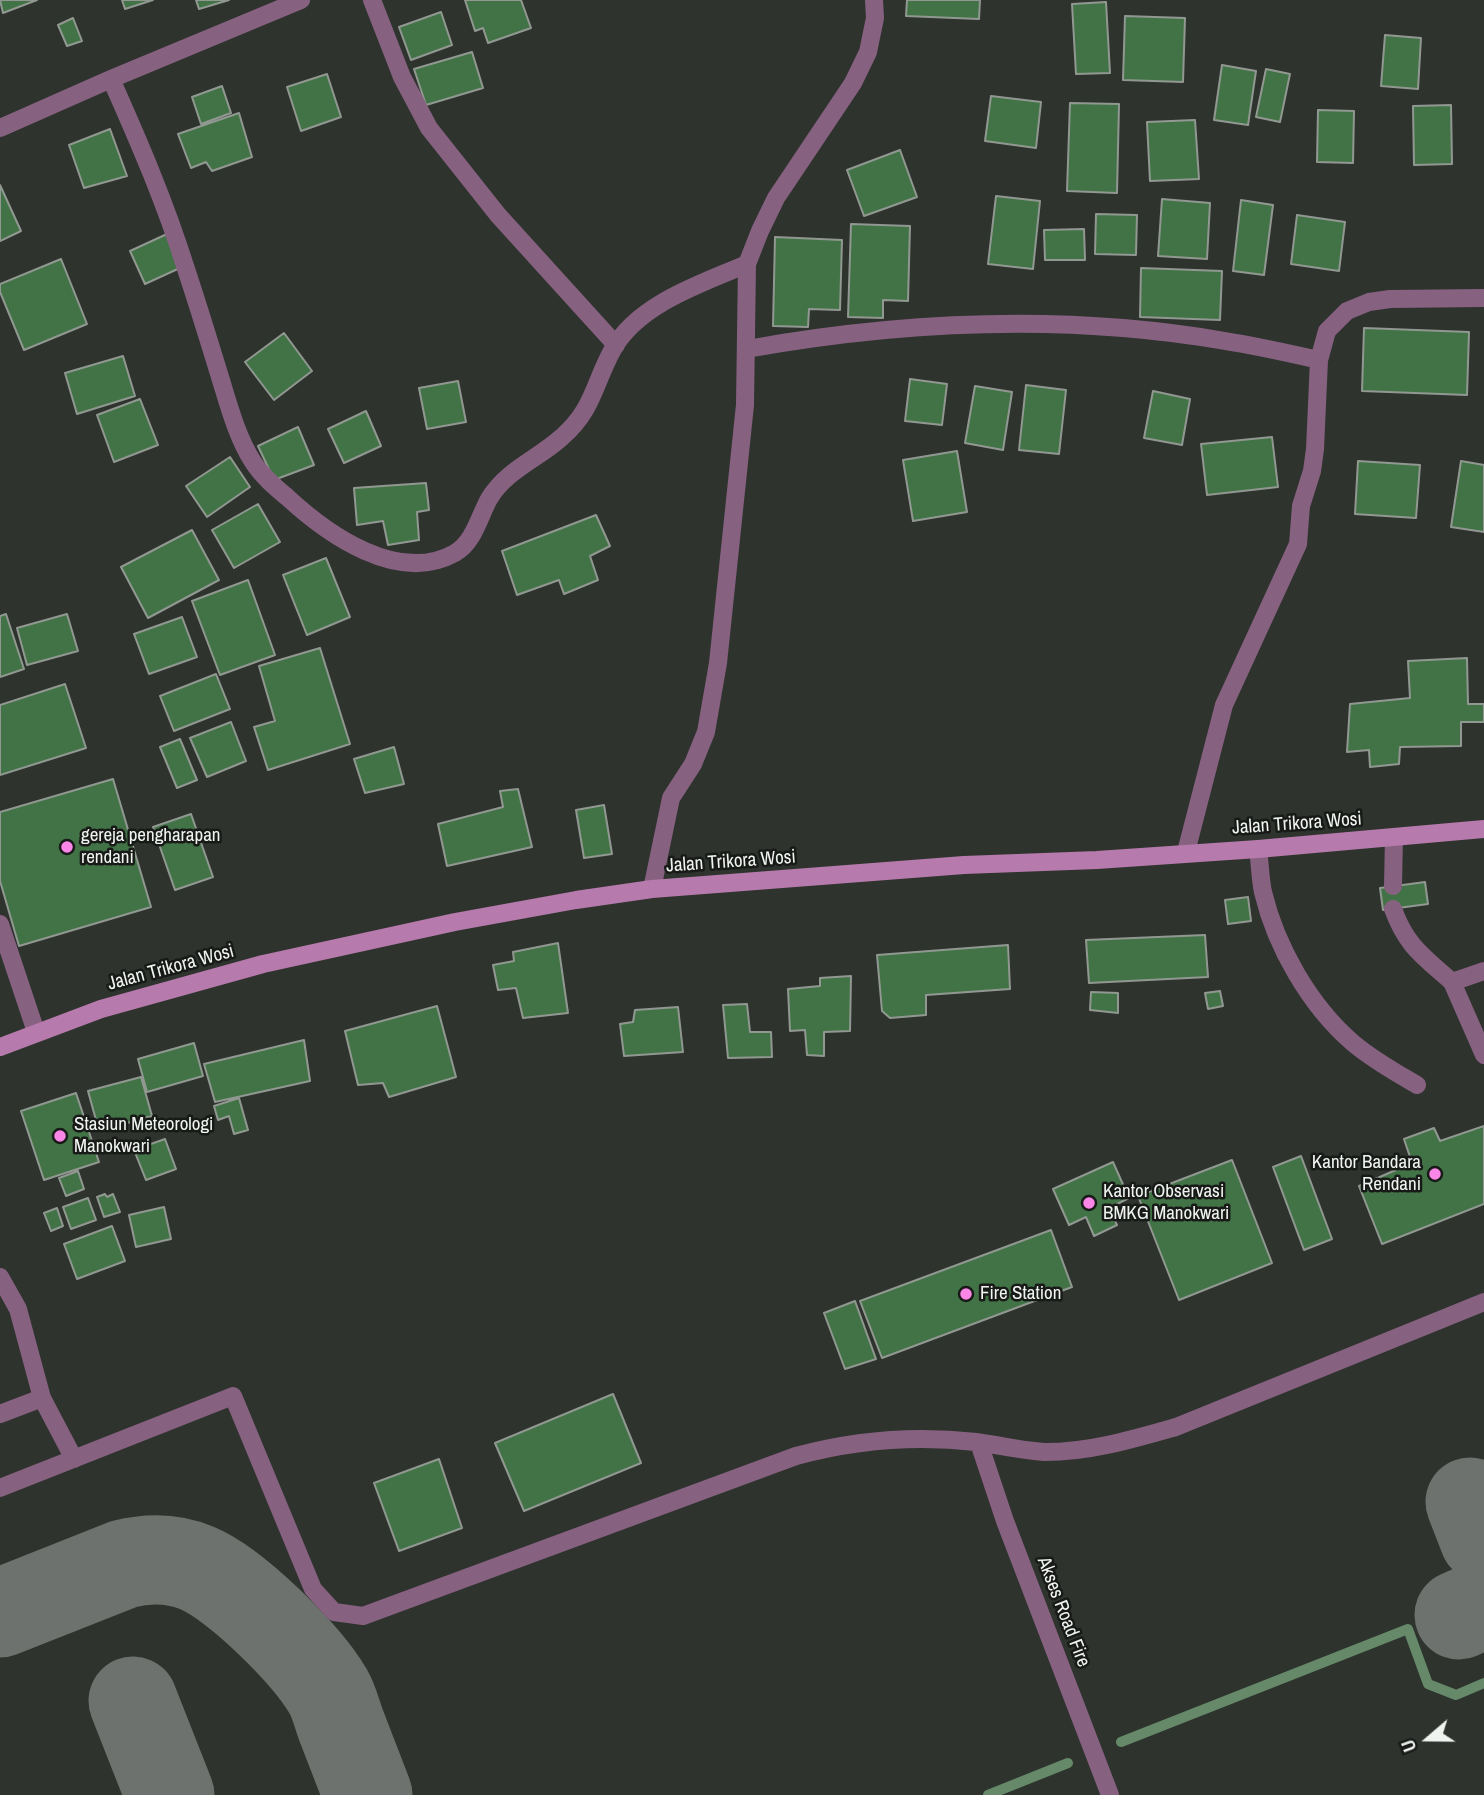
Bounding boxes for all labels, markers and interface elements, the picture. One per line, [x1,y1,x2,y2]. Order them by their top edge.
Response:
street label: Jalan Trikora Wosi [1231,808,1363,840]
place label: gereja pengharapan rendani [81,825,220,869]
marker: gereja pengharapan rendani [59,839,75,855]
street label: Jalan Trikora Wosi [665,846,797,878]
street label: Jalan Trikora Wosi [105,940,237,996]
place label: Stasiun Meteorologi Manokwari [74,1114,213,1158]
marker: Stasiun Meteorologi Manokwari [52,1128,68,1144]
place label: Kantor Bandara Rendani [1312,1152,1421,1196]
marker: Kantor Bandara Rendani [1427,1166,1443,1182]
place label: Kantor Observasi BMKG Manokwari [1103,1181,1229,1225]
marker: Kantor Observasi BMKG Manokwari [1081,1195,1097,1211]
place label: Fire Station [980,1283,1061,1305]
marker: Fire Station [958,1286,974,1302]
street label: Akses Road Fire [1032,1554,1094,1670]
north arrow [1393,1704,1463,1774]
text: U [1394,1736,1422,1756]

